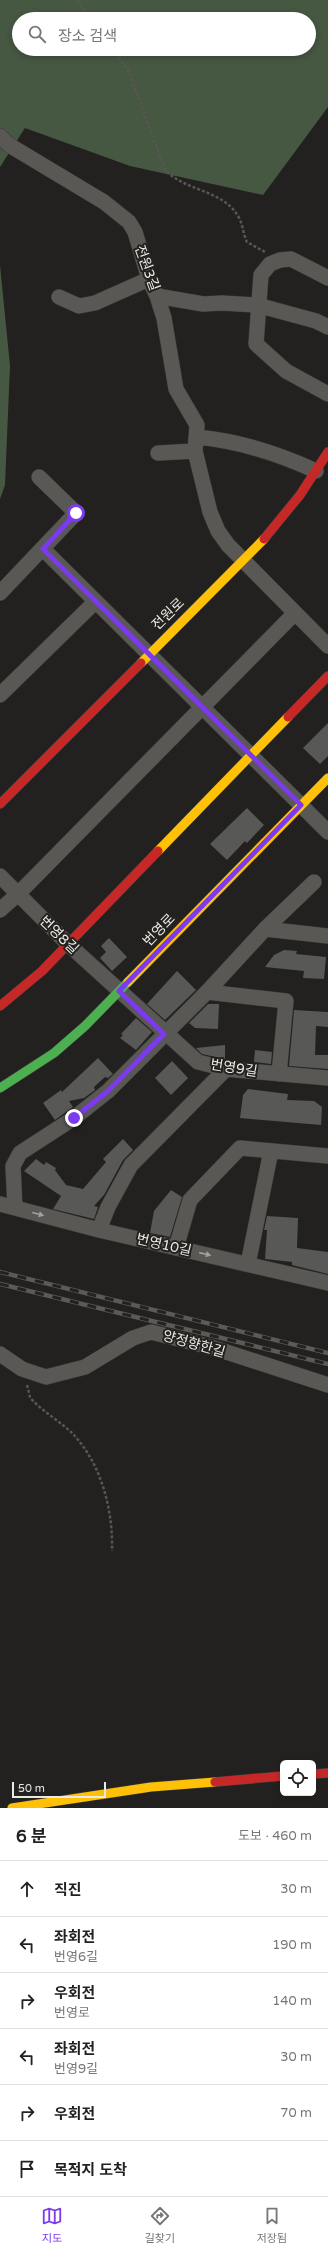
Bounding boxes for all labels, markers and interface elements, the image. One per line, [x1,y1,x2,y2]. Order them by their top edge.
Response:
search box [12,12,316,56]
icon: search [26,23,48,45]
text: 장소 검색 [58,27,117,45]
street label: 전원3길 [131,243,163,293]
route start [67,504,85,522]
street label: 전원로 [148,594,188,634]
street label: 번영로 [139,910,179,950]
street label: 번영8길 [36,912,82,958]
street label: 번영9길 [209,1056,259,1080]
route end [65,1109,83,1127]
one-way arrow [32,1211,44,1217]
street label: 번영10길 [135,1230,193,1260]
one-way arrow [199,1252,211,1258]
street label: 양정향한길 [161,1327,227,1361]
map controls [280,1760,316,1796]
button: locate [280,1760,316,1796]
scale bar [12,1780,106,1799]
text: 50 m [18,1782,45,1795]
text: 6 분 [16,1826,47,1847]
text: 도보 · 460 m [238,1828,312,1844]
icon: ahead [16,1878,38,1900]
text: 직진 [54,1881,82,1899]
text: 30 m [280,1881,312,1897]
text: 좌회전 [54,1928,95,1946]
icon: left [16,1934,38,1956]
text: 190 m [272,1937,312,1953]
text: 번영6길 [54,1949,98,1965]
text: 우회전 [54,1984,95,2002]
icon: right [16,1990,38,2012]
text: 140 m [272,1993,312,2009]
text: 번영로 [54,2005,90,2021]
text: 좌회전 [54,2040,95,2058]
icon: left [16,2046,38,2068]
text: 30 m [280,2049,312,2065]
text: 번영9길 [54,2061,98,2077]
icon: right [16,2102,38,2124]
text: 우회전 [54,2105,95,2123]
text: 70 m [280,2105,312,2121]
icon: arrive [16,2158,38,2180]
text: 목적지 도착 [54,2161,127,2179]
tab: 지도 [41,2205,63,2245]
tab: 길찾기 [145,2205,175,2245]
tab: 저장됨 [257,2205,287,2245]

